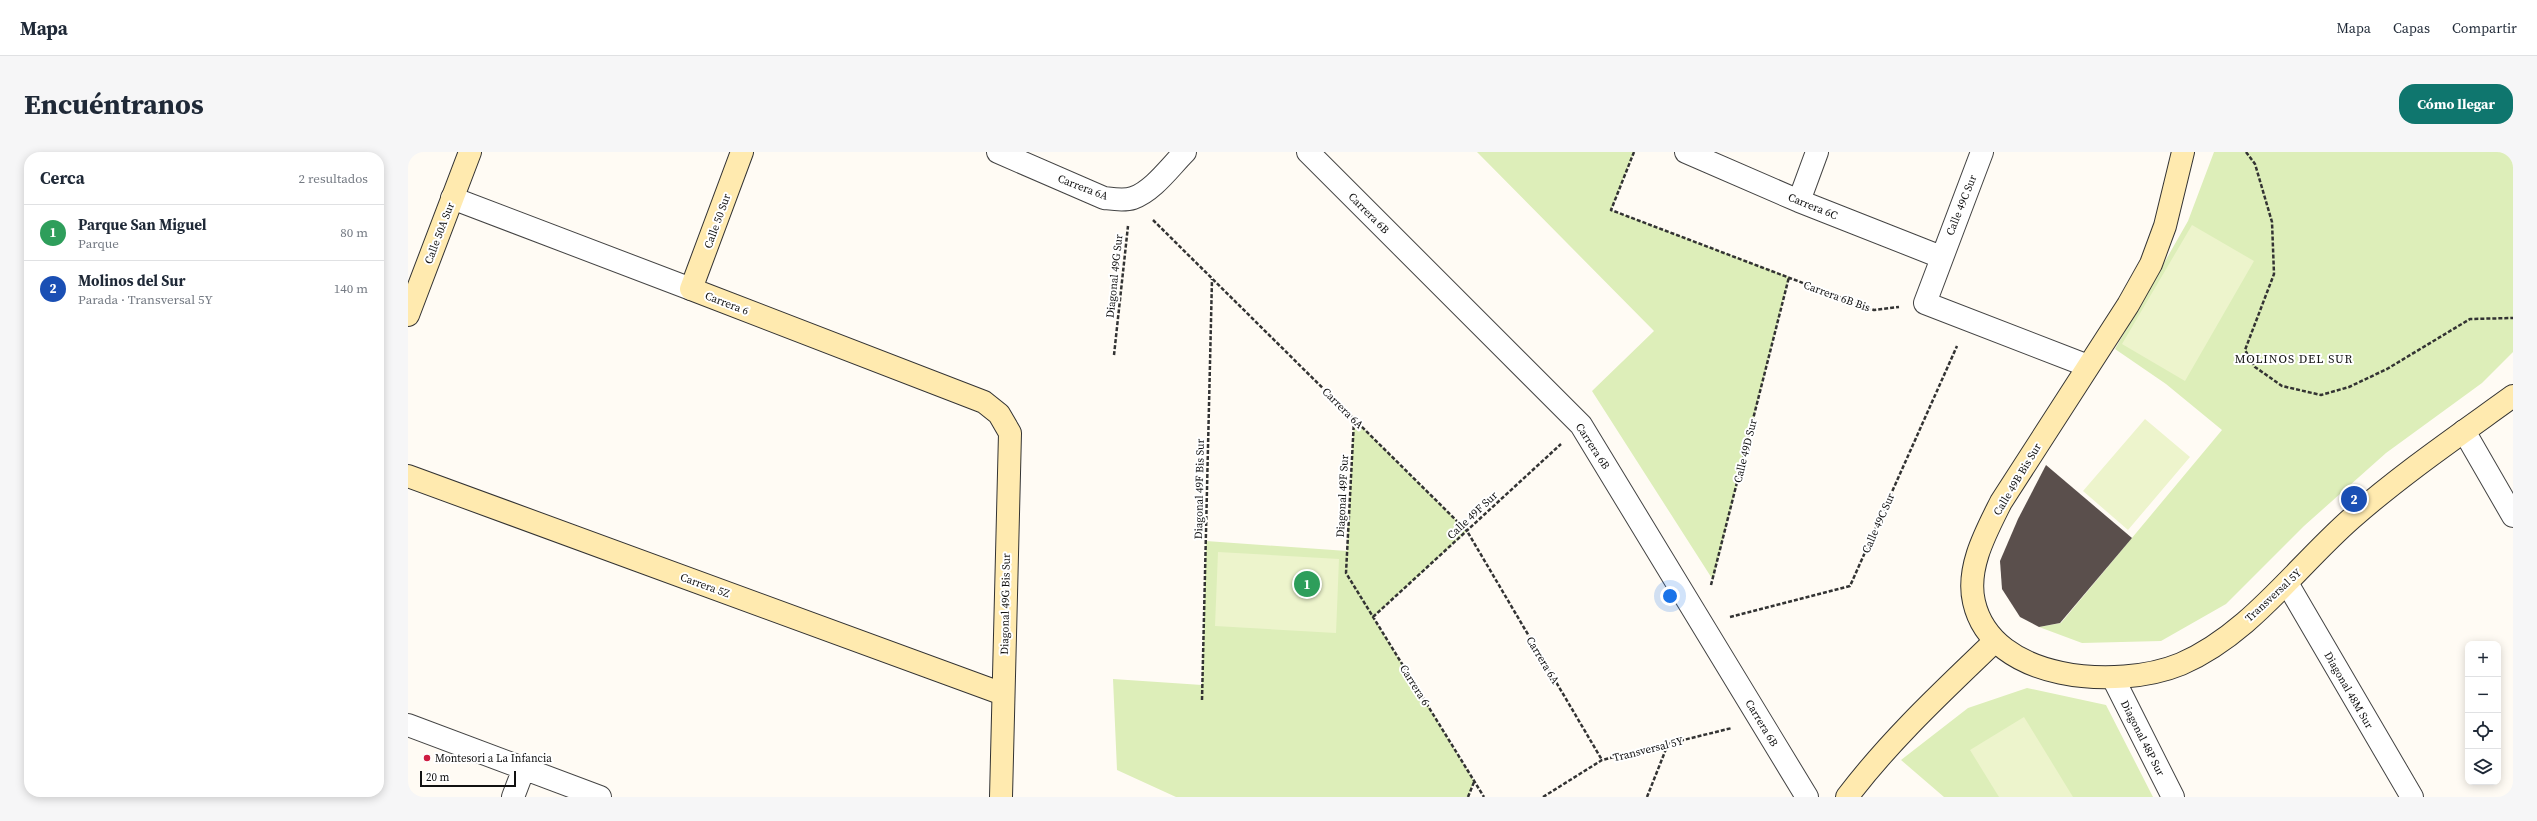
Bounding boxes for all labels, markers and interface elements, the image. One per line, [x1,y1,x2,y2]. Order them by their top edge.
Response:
text: Mapa [20,15,68,41]
text: Mapa [2336,18,2371,38]
text: Capas [2393,18,2430,38]
text: Compartir [2452,18,2517,38]
button: Cómo llegar [2399,84,2513,124]
text: Encuéntranos [24,85,204,123]
text: Cerca [40,166,85,190]
text: 2 resultados [298,170,368,187]
street label: Carrera 6A [1055,171,1111,204]
street label: Calle 49C Sur [1942,172,1981,238]
street label: Carrera 6B [1345,190,1393,237]
street label: Carrera 6C [1786,190,1840,223]
street label: Calle 50 Sur [701,191,734,251]
street label: Calle 50A Sur [421,200,458,266]
text: Parque San Miguel [78,214,207,235]
text: 1 [49,224,57,241]
text: 80 m [340,224,368,241]
street label: Diagonal 49G Sur [1103,233,1126,319]
text: Parque [78,235,119,252]
text: Molinos del Sur [78,270,185,291]
street label: Carrera 6B Bis [1801,277,1872,316]
text: 2 [49,280,57,297]
text: 140 m [334,280,368,297]
street label: Carrera 6 [703,288,751,319]
text: Parada · Transversal 5Y [78,291,213,308]
district label: MOLINOS DEL SUR [2235,351,2353,367]
street label: Carrera 6A [1319,384,1367,433]
street label: Calle 49D Sur [1730,417,1761,485]
street label: Carrera 6B [1572,420,1613,472]
street label: Diagonal 49F Bis Sur [1191,438,1208,539]
street label: Calle 49B Bis Sur [1990,440,2045,518]
street label: Diagonal 49F Sur [1333,454,1352,538]
pin: 2 [2341,484,2367,514]
street label: Calle 49F Sur [1444,488,1501,543]
street label: Calle 49C Sur [1859,490,1899,556]
street label: Diagonal 49G Bis Sur [997,553,1014,655]
street label: Transversal 5Y [2242,565,2305,625]
pin: 1 [1294,569,1320,599]
street label: Carrera 5Z [678,570,732,601]
your location [1660,586,1680,606]
street label: Carrera 6A [1523,634,1563,687]
map controls [2465,641,2501,785]
button: + [2465,641,2501,677]
street label: Diagonal 48M Sur [2320,649,2377,732]
street label: Carrera 6 [1396,662,1433,709]
button: − [2465,677,2501,713]
street label: Carrera 6B [1742,697,1782,750]
street label: Diagonal 48P Sur [2117,698,2168,779]
button: locate [2465,713,2501,749]
street label: Transversal 5Y [1611,733,1685,765]
button: layers [2465,749,2501,785]
place label: Montesori a La Infancia [435,751,552,766]
marker: Montesori a La Infancia [422,753,432,763]
scale bar [420,769,516,788]
text: 20 m [426,770,449,785]

